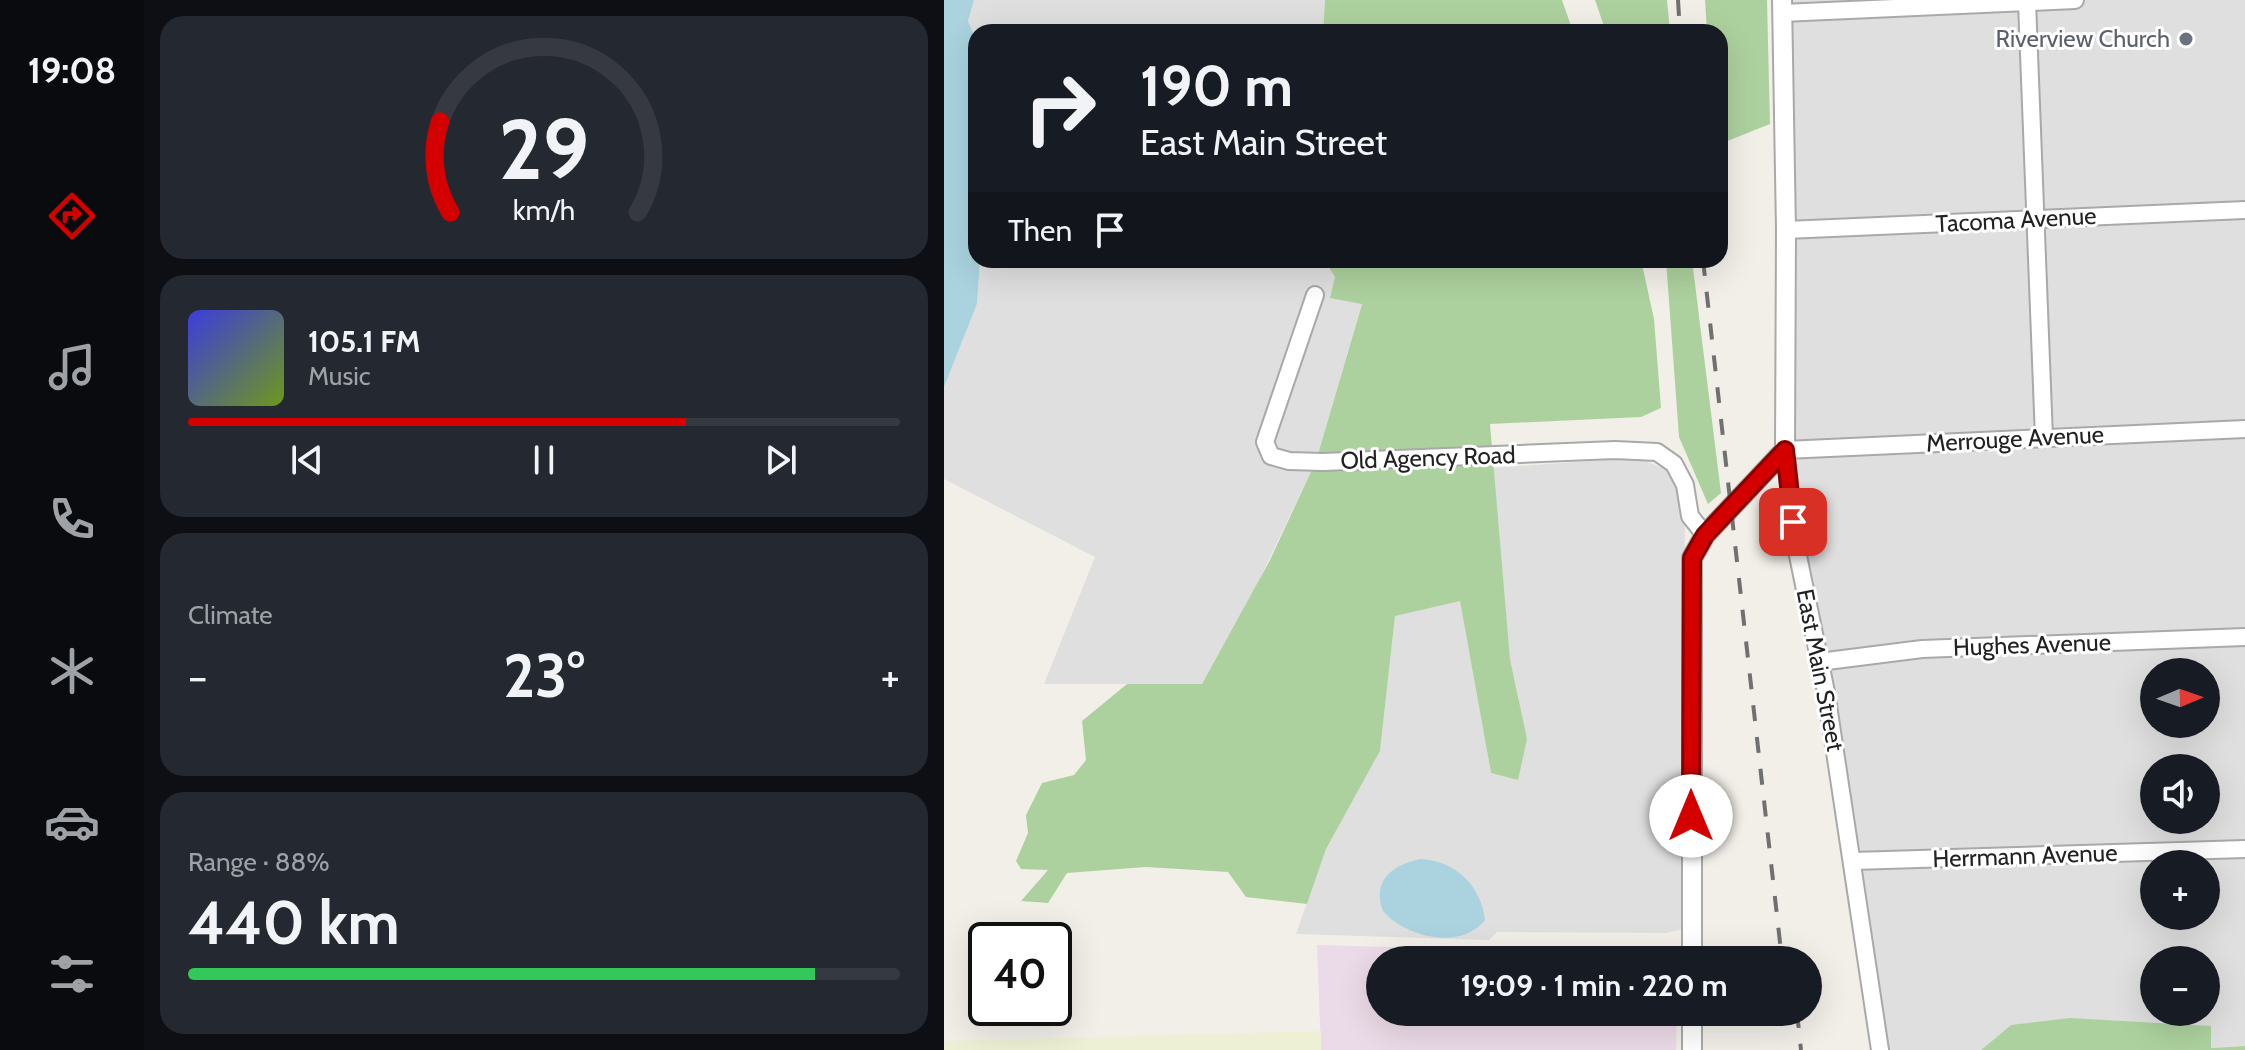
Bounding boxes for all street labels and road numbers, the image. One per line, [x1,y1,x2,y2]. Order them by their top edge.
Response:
street label: Tacoma Avenue [1935,201,2097,238]
street label: Merrouge Avenue [1925,419,2105,458]
street label: Old Agency Road [1340,440,1516,475]
street label: East Main Street [1791,586,1850,754]
street label: Hughes Avenue [1953,627,2111,662]
street label: Herrmann Avenue [1932,838,2118,873]

